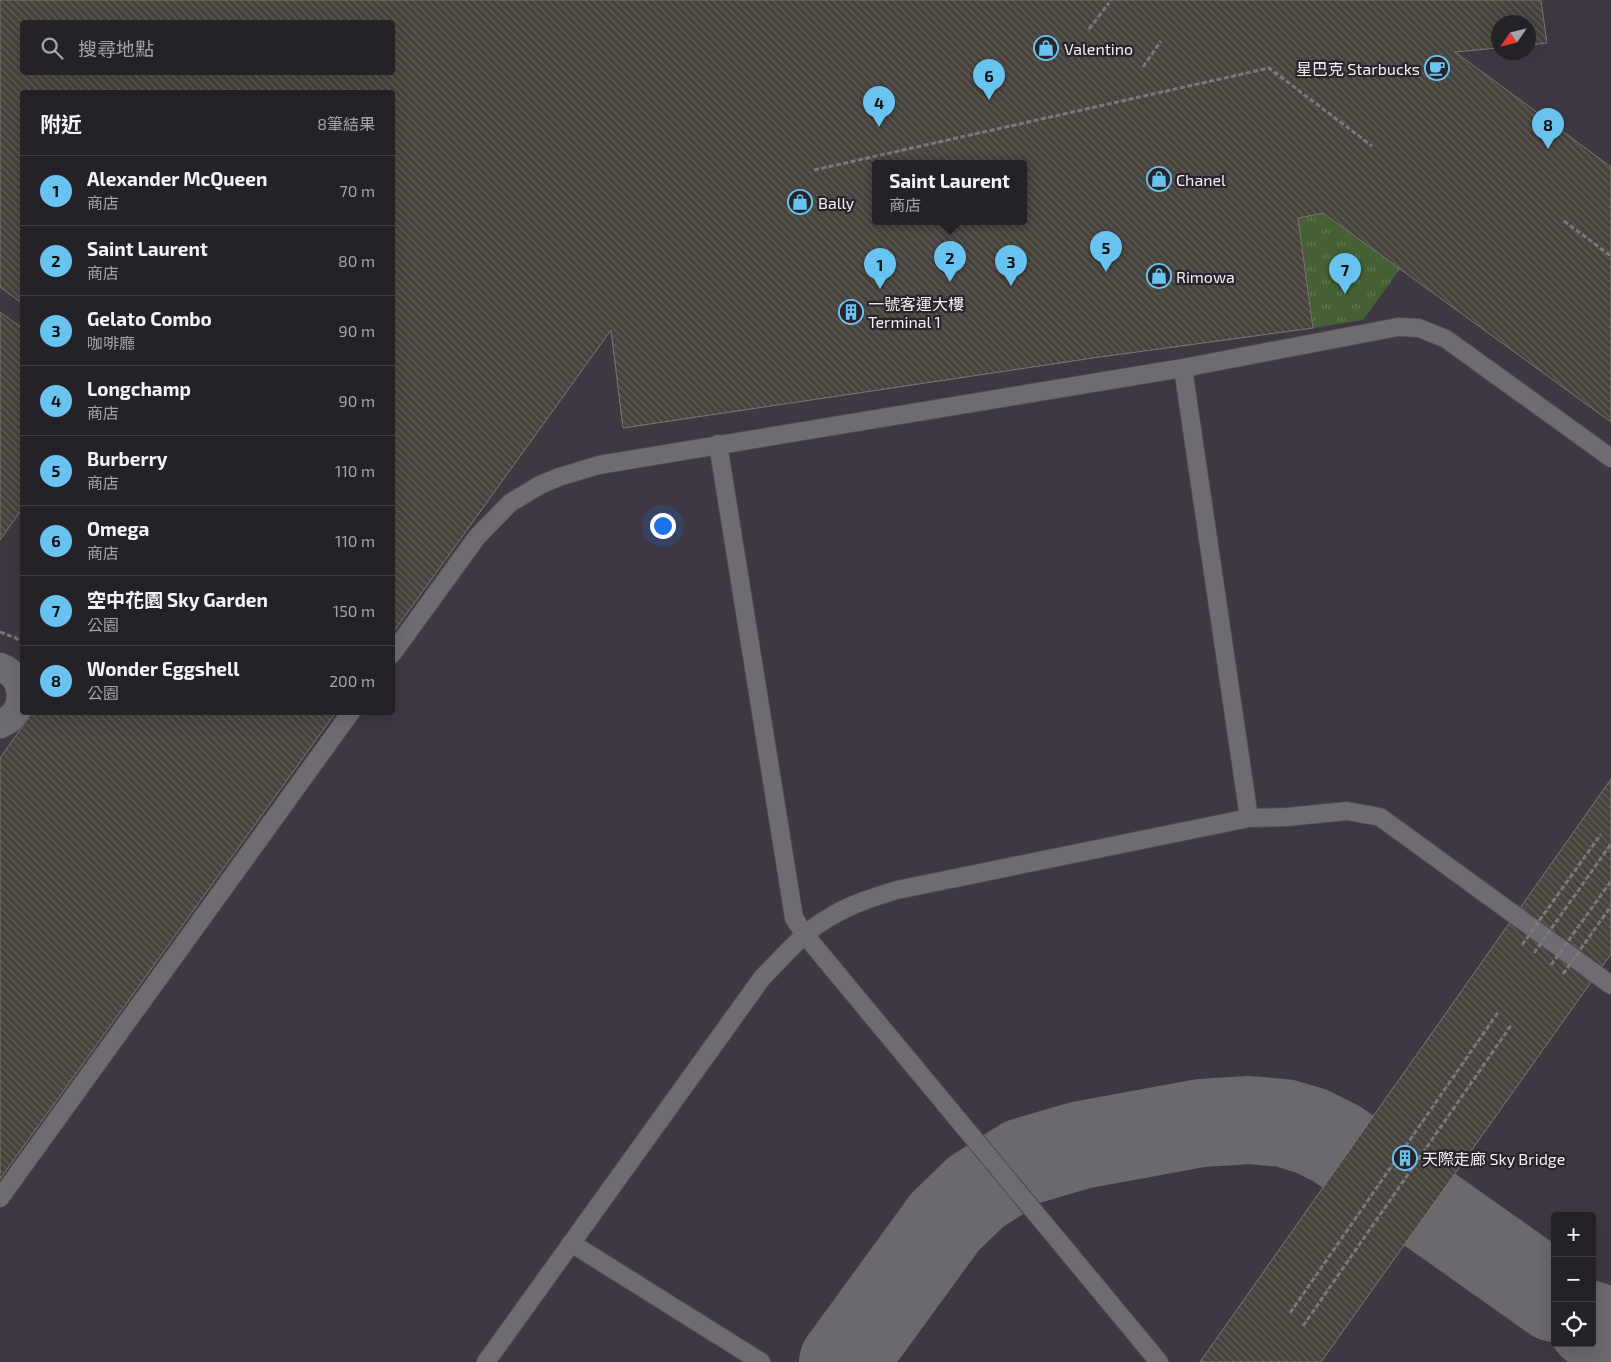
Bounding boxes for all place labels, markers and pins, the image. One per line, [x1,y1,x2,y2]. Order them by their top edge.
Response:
shop icon: Valentino [1033,35,1059,61]
place label: Valentino [1064,39,1133,58]
cafe icon: 星巴克 Starbucks [1424,55,1450,81]
pin: 6 [973,59,1005,100]
place label: 星巴克 Starbucks [1296,59,1420,78]
pin: 4 [863,86,895,127]
pin: 8 [1532,108,1564,149]
shop icon: Chanel [1146,166,1172,192]
place label: Chanel [1176,170,1226,189]
shop icon: Bally [787,189,813,215]
place label: Bally [818,193,855,212]
pin: 5 [1090,231,1122,272]
pin: 2 [934,241,966,282]
pin: 3 [995,245,1027,286]
pin: 1 [864,248,896,289]
pin: 7 [1329,253,1361,294]
shop icon: Rimowa [1146,263,1172,289]
place label: Rimowa [1176,267,1235,286]
place label: 一號客運大樓 Terminal 1 [868,294,964,331]
building icon: 一號客運大樓 Terminal 1 [838,299,864,325]
building icon: 天際走廊 Sky Bridge [1392,1145,1418,1171]
place label: 天際走廊 Sky Bridge [1422,1149,1565,1168]

